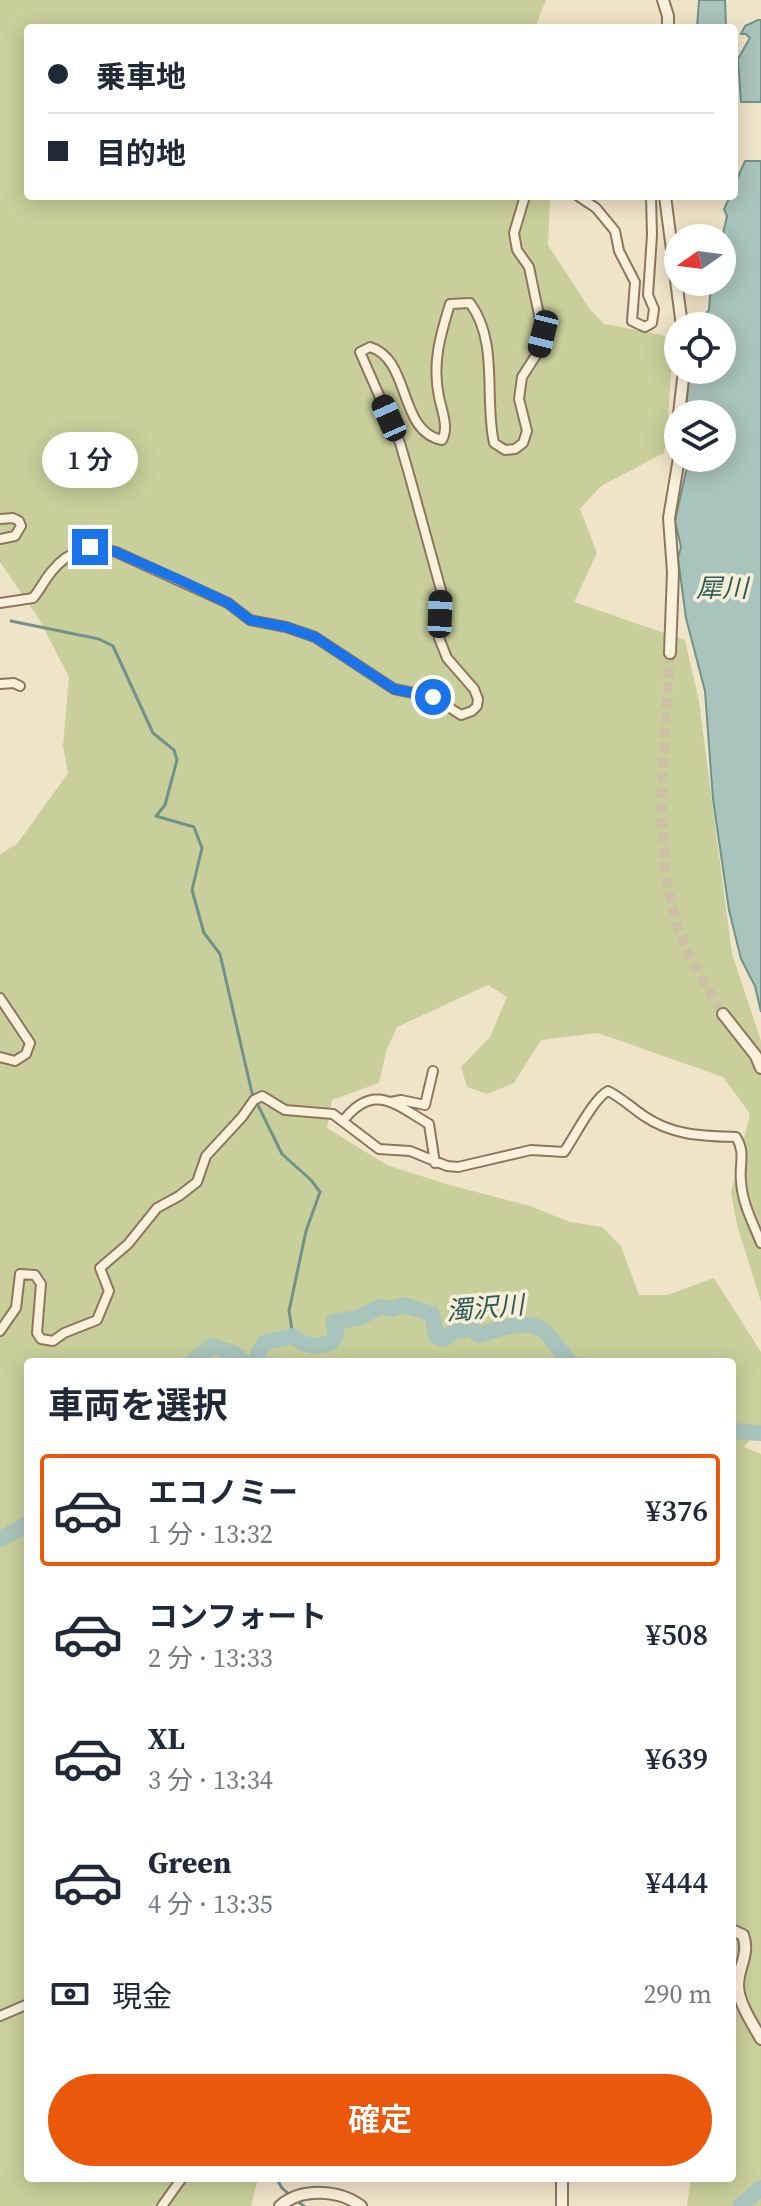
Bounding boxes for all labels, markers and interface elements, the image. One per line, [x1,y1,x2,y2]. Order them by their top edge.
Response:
text: 乗車地 [96,56,186,97]
text: 目的地 [96,133,186,174]
north arrow [664,224,736,296]
map controls [664,224,736,472]
car [526,308,560,360]
button: locate [664,312,736,384]
car [368,391,410,445]
button: layers [664,400,736,472]
callout: 1 分 [42,431,138,487]
text: 1 分 [67,442,113,478]
route end [72,529,108,565]
water label: 犀川 [696,570,751,606]
car [427,590,453,638]
route start [415,679,451,715]
water label: 濁沢川 [445,1286,528,1329]
text: 車両を選択 [48,1381,228,1430]
text: エコノミー [148,1472,298,1513]
icon: car [52,1474,124,1546]
text: ¥376 [646,1490,708,1531]
text: 1 分 · 13:32 [148,1516,273,1552]
text: コンフォート [148,1596,327,1637]
icon: car [52,1598,124,1670]
text: ¥508 [646,1614,708,1655]
text: 2 分 · 13:33 [148,1640,273,1676]
text: XL [148,1718,185,1759]
icon: car [52,1722,124,1794]
text: ¥639 [646,1738,708,1779]
text: 3 分 · 13:34 [148,1762,273,1798]
text: Green [148,1842,231,1883]
icon: car [52,1846,124,1918]
text: ¥444 [646,1862,708,1903]
text: 4 分 · 13:35 [148,1886,273,1922]
icon: cash [48,1972,92,2016]
text: 現金 [112,1976,172,2017]
text: 290 m [644,1976,712,2012]
button: 確定 [48,2074,712,2166]

